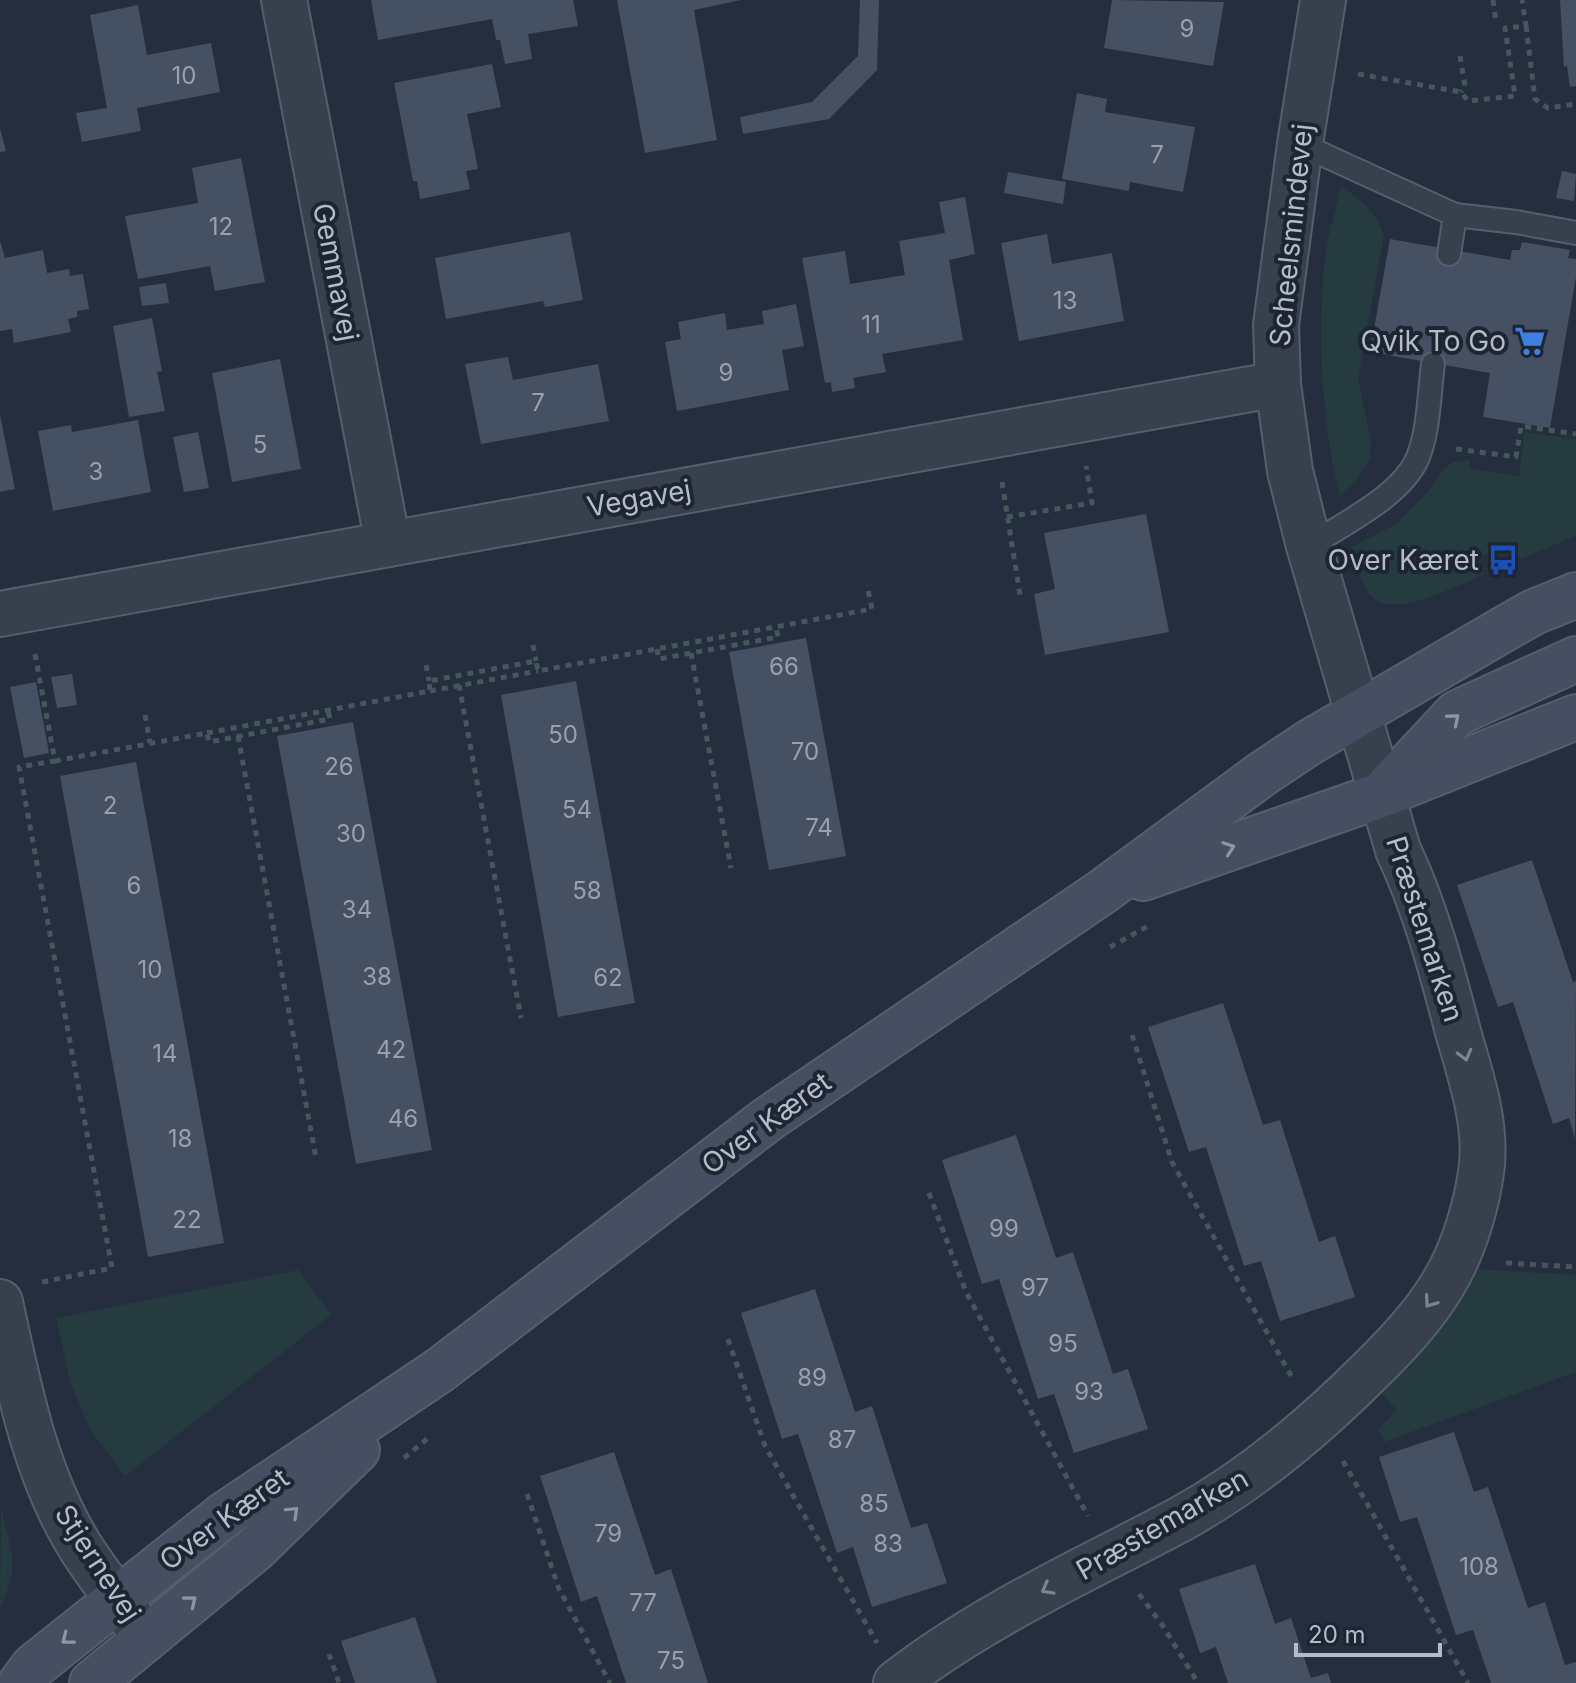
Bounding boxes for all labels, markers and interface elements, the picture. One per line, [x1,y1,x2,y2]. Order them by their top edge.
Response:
house number: 9 [1180,14,1194,43]
house number: 10 [172,61,196,90]
street label: Scheelsmindevej [1262,122,1320,348]
house number: 7 [1150,140,1164,169]
street label: Gemmavej [306,200,366,344]
house number: 12 [209,212,233,241]
house number: 13 [1053,286,1077,315]
house number: 11 [861,310,881,339]
place label: Qvik To Go [1361,324,1506,358]
supermarket icon: Qvik To Go [1513,324,1547,358]
house number: 9 [719,358,733,387]
house number: 7 [531,388,545,417]
house number: 5 [253,430,267,459]
house number: 3 [89,457,103,486]
street label: Vegavej [584,472,694,524]
place label: Over Kæret [1328,543,1479,577]
bus stop icon: Over Kæret [1486,543,1520,577]
house number: 66 [769,652,799,681]
one-way arrow [1445,714,1460,728]
house number: 50 [548,720,578,749]
house number: 70 [791,737,819,766]
house number: 26 [324,752,354,781]
house number: 2 [103,791,117,820]
house number: 54 [562,795,592,824]
house number: 74 [805,813,833,842]
house number: 30 [336,819,366,848]
street label: Præstemarken [1379,832,1471,1026]
one-way arrow [1221,841,1235,857]
house number: 6 [127,871,141,900]
house number: 58 [572,876,602,905]
house number: 34 [342,895,372,924]
house number: 10 [138,955,162,984]
house number: 38 [362,962,392,991]
house number: 62 [593,963,623,992]
house number: 42 [376,1035,406,1064]
house number: 14 [152,1039,178,1068]
one-way arrow [1455,1047,1472,1061]
street label: Over Kæret [695,1065,837,1181]
house number: 46 [388,1104,418,1133]
house number: 18 [168,1124,192,1153]
house number: 22 [172,1205,202,1234]
house number: 99 [989,1214,1019,1243]
house number: 97 [1021,1273,1049,1302]
one-way arrow [1425,1293,1440,1307]
house number: 95 [1048,1329,1078,1358]
house number: 89 [797,1363,827,1392]
house number: 93 [1074,1377,1104,1406]
house number: 87 [828,1425,856,1454]
street label: Over Kæret [153,1461,295,1577]
street label: Præstemarken [1070,1461,1254,1587]
house number: 85 [859,1489,889,1518]
street label: Stjernevej [48,1498,148,1628]
one-way arrow [284,1506,298,1521]
house number: 79 [594,1519,622,1548]
house number: 83 [873,1529,903,1558]
house number: 108 [1459,1552,1499,1581]
one-way arrow [1041,1579,1056,1595]
house number: 77 [629,1588,657,1617]
one-way arrow [182,1596,196,1611]
scale bar [1296,1607,1440,1657]
text: 20 m [1308,1620,1366,1649]
one-way arrow [61,1630,76,1644]
house number: 75 [657,1646,685,1675]

